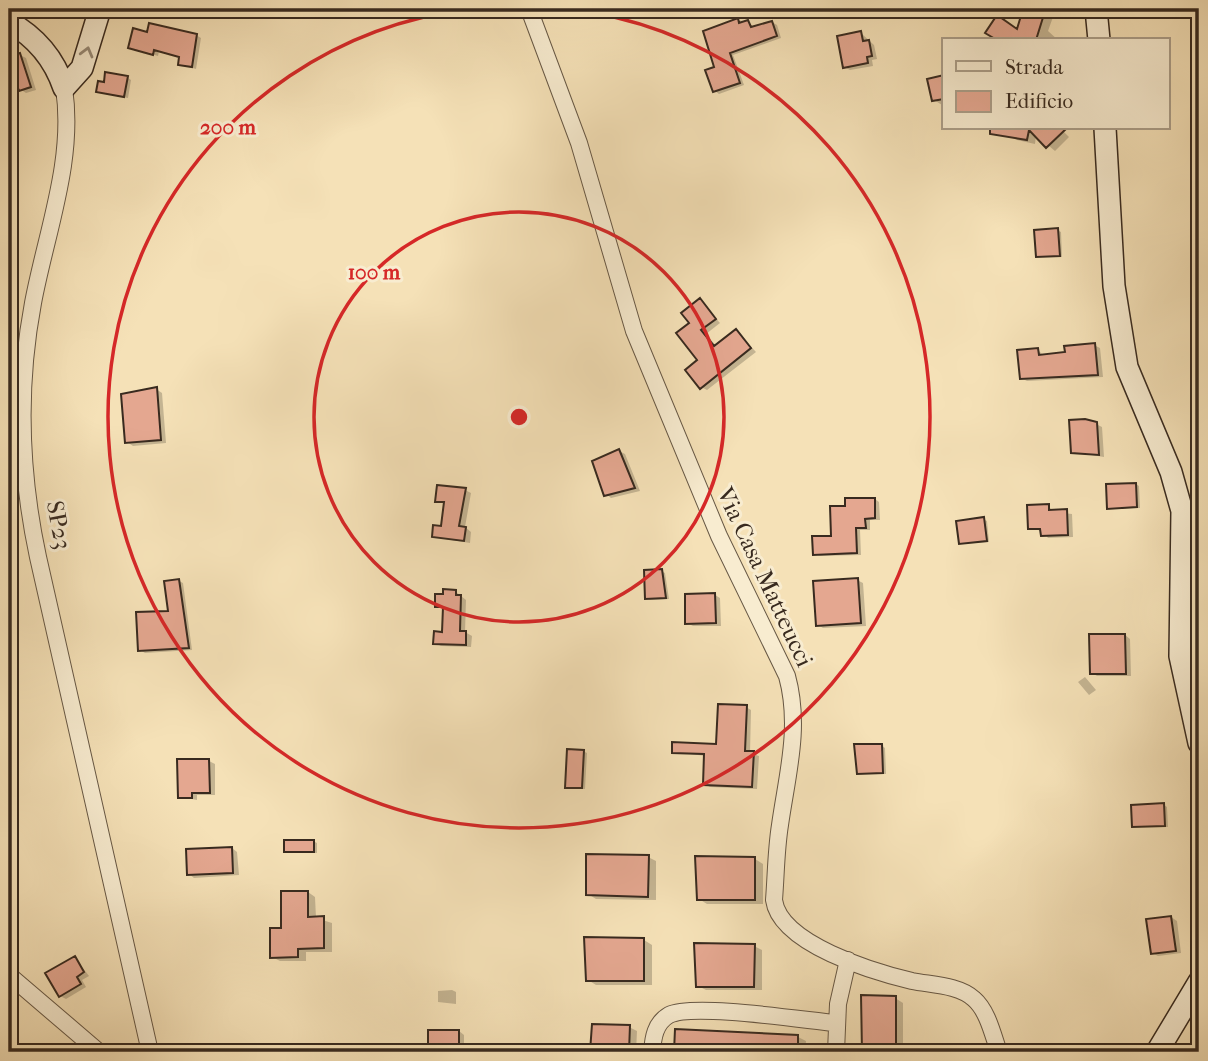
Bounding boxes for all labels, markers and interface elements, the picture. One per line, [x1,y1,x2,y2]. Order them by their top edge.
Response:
legend [942,38,1170,130]
one-way arrow [79,46,94,58]
text: Strada [1005,55,1063,79]
text: Edificio [1005,89,1073,113]
text: 200 m [200,115,257,139]
text: 100 m [348,260,401,284]
centre of rings [507,405,531,429]
street label: Via Casa Matteucci [711,482,819,671]
street label: SP23 [41,498,77,552]

